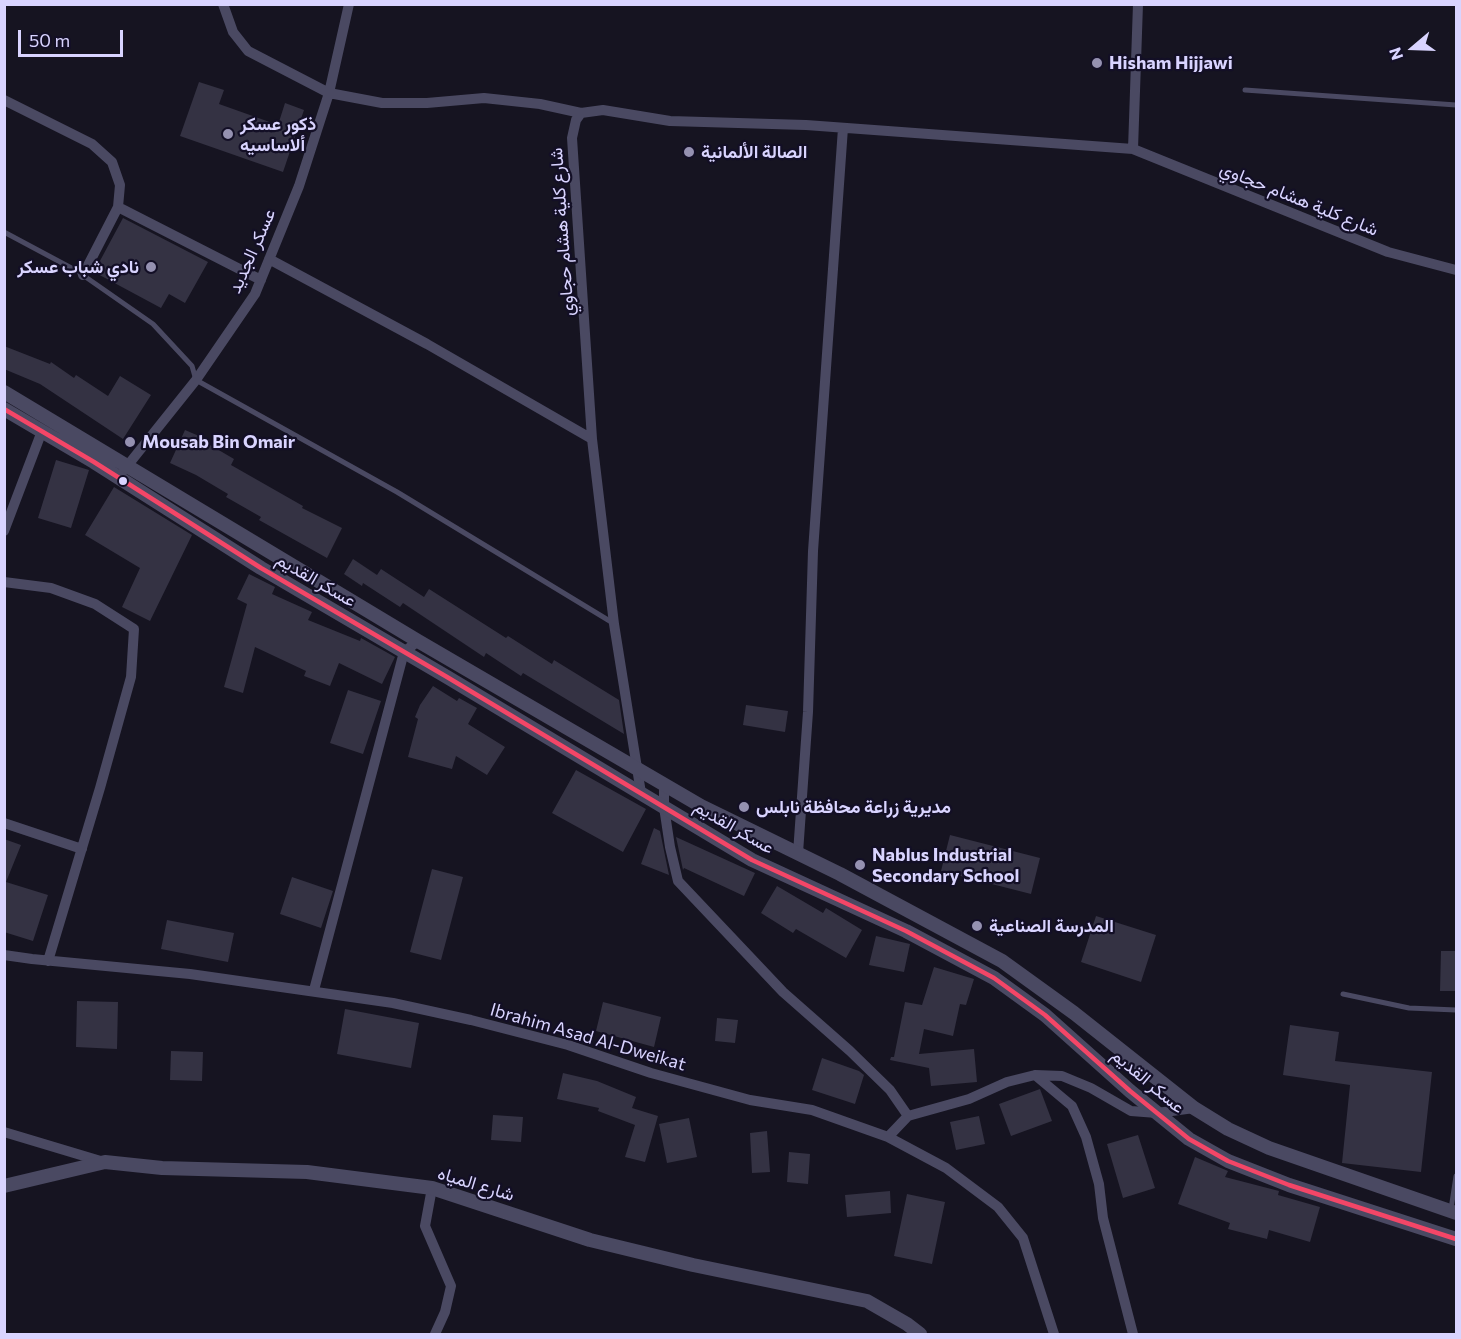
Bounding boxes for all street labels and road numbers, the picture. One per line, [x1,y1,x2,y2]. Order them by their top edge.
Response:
street label: شارع كلية هشام حجاوي [545,147,579,317]
street label: شارع كلية هشام حجاوي [1217,157,1381,241]
street label: عسكر الجديد [224,205,280,297]
street label: عسكر القديم [272,548,360,612]
street label: عسكر القديم [690,795,778,859]
street label: Ibrahim Asad Al-Dweikat [488,999,688,1075]
street label: عسكر القديم [1107,1044,1189,1118]
street label: شارع المياه [435,1162,517,1206]

